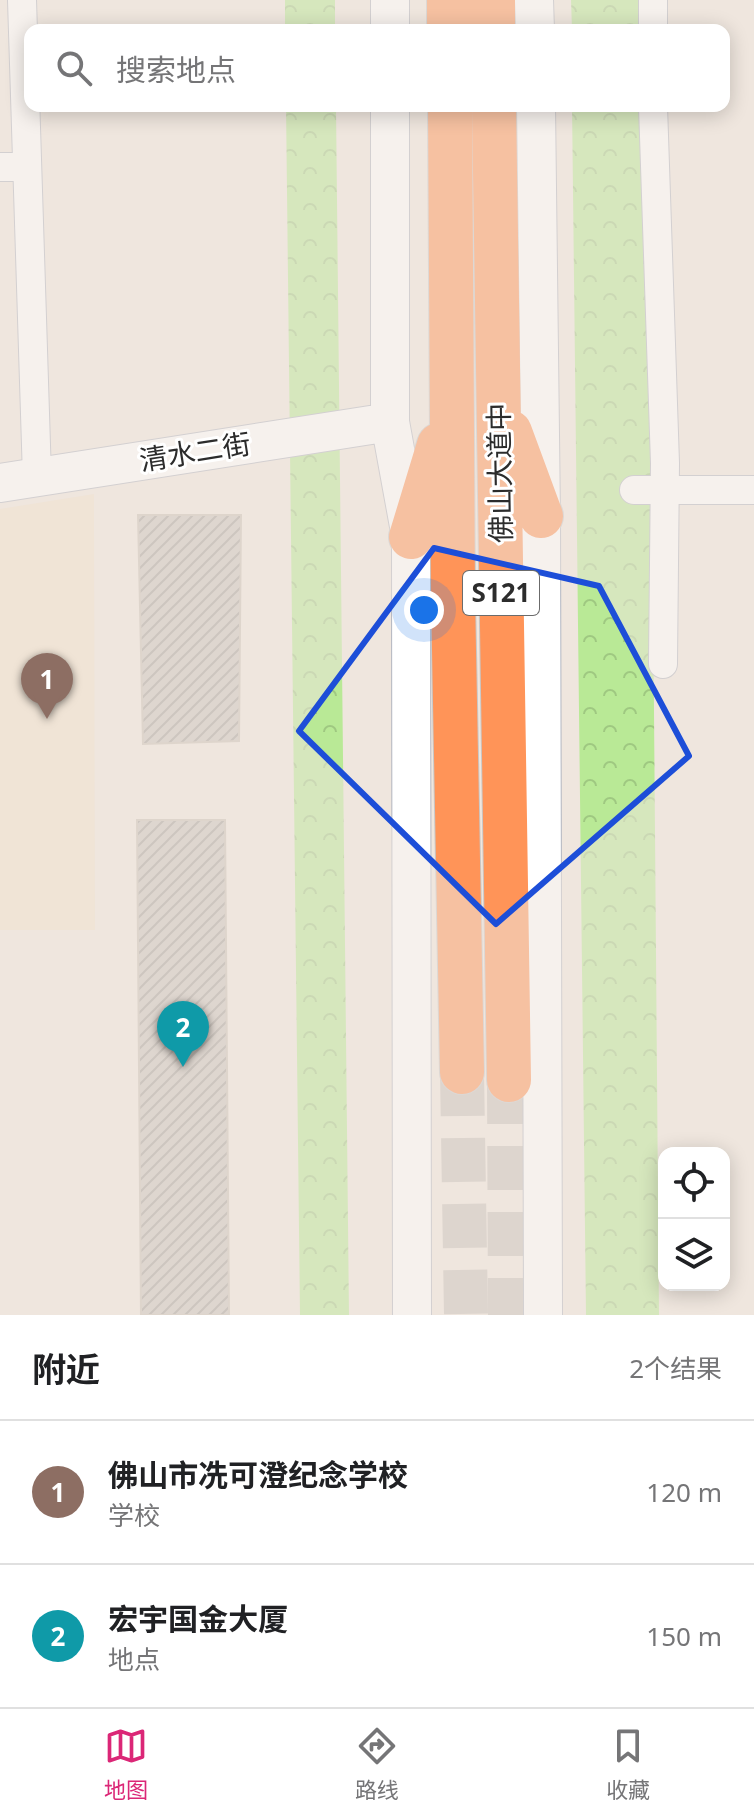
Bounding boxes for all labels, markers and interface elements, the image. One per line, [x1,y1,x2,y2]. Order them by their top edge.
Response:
search box [24,24,730,112]
icon: search [52,46,96,90]
text: 搜索地点 [116,49,236,90]
street label: 佛山大道中 [479,403,519,543]
street label: 清水二街 [137,423,253,479]
road number: S121 [463,571,539,615]
your location [404,590,444,630]
pin: 1 [21,653,73,719]
pin: 2 [157,1001,209,1067]
map controls [658,1147,730,1291]
button: locate [658,1147,730,1219]
button: layers [658,1219,730,1291]
text: 附近 [32,1346,100,1392]
text: 2个结果 [629,1350,722,1386]
text: 佛山市冼可澄纪念学校 [108,1454,408,1495]
text: 1 [51,1474,65,1510]
text: 120 m [646,1474,722,1510]
text: 学校 [108,1497,160,1533]
text: 宏宇国金大厦 [108,1598,288,1639]
text: 2 [51,1618,65,1654]
text: 150 m [646,1618,722,1654]
text: 地点 [108,1641,160,1677]
tab: 地图 [104,1724,148,1804]
tab: 路线 [355,1724,399,1804]
tab: 收藏 [606,1724,650,1804]

